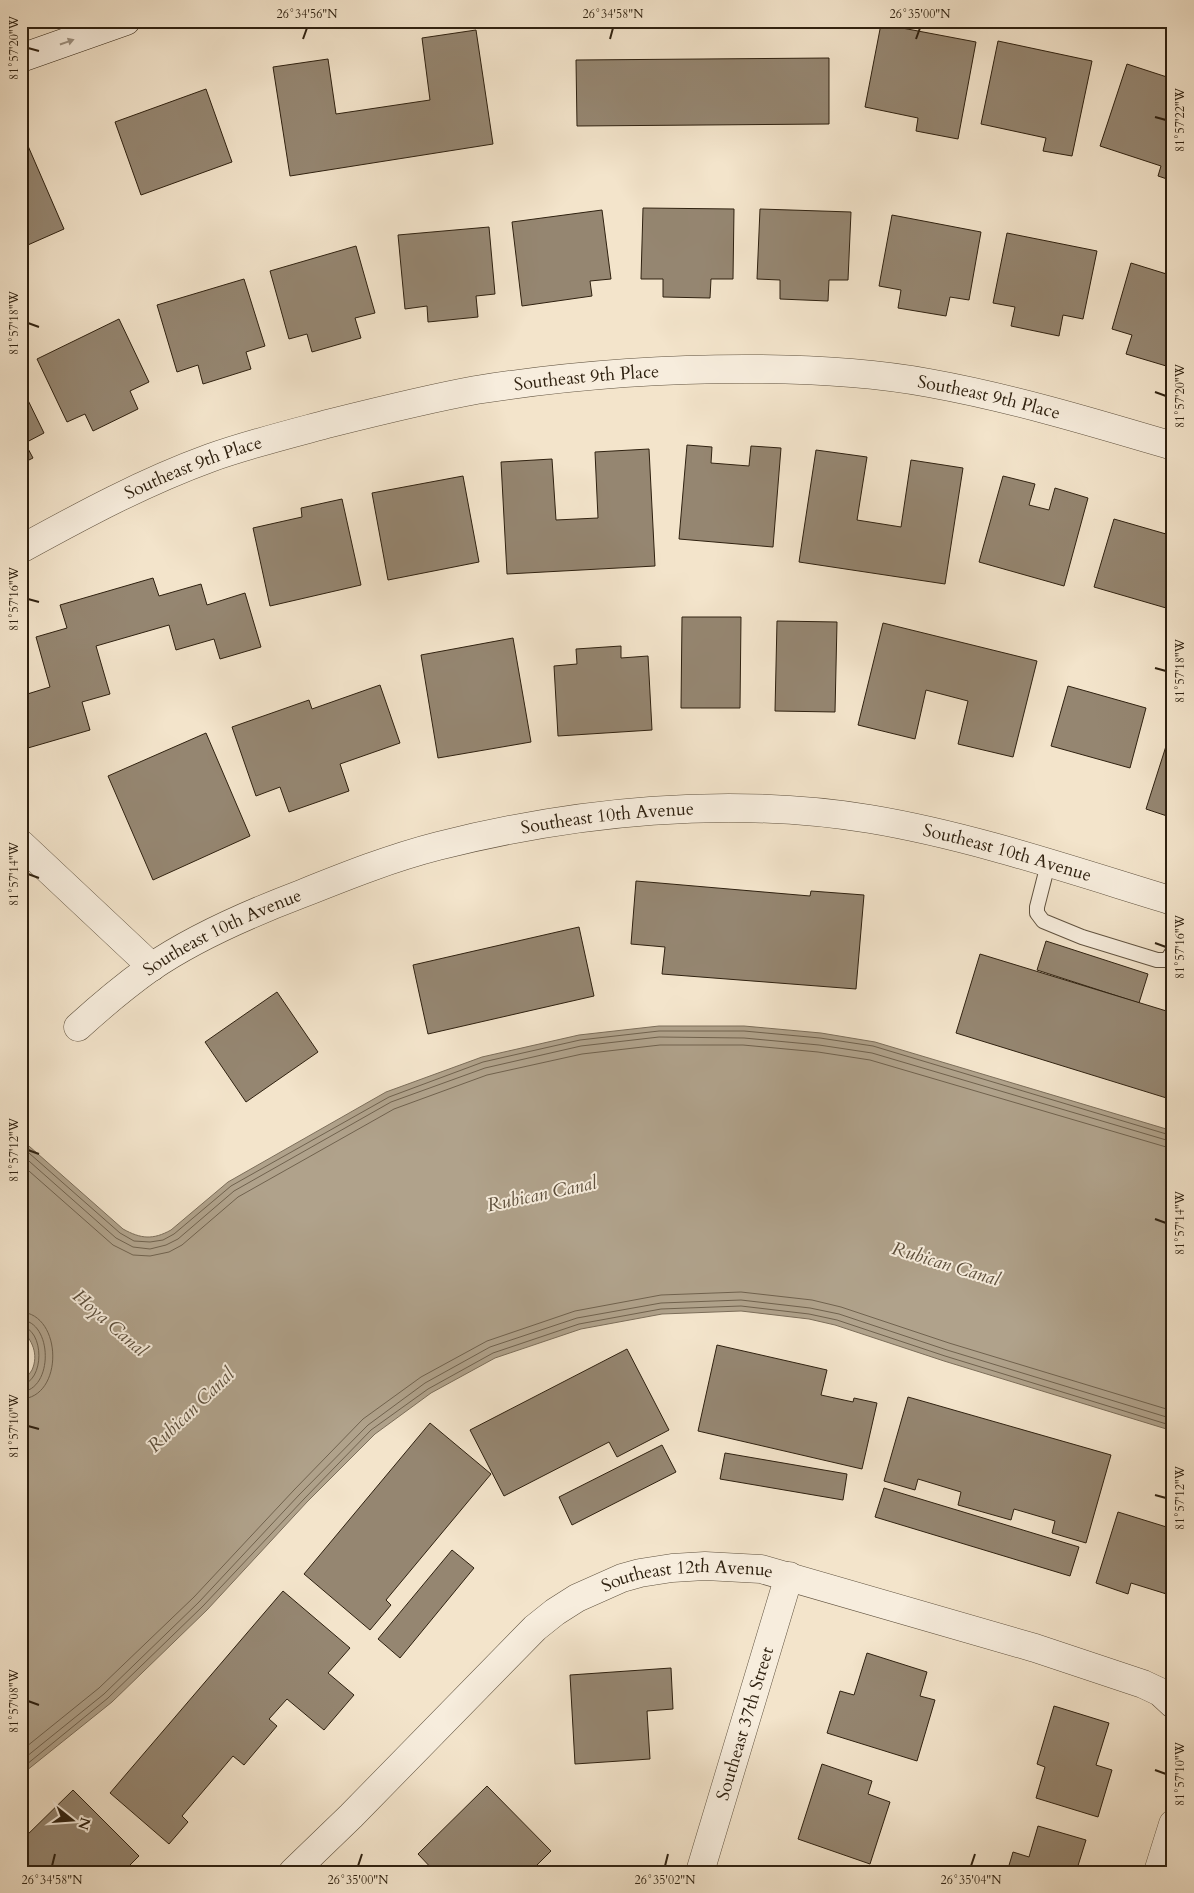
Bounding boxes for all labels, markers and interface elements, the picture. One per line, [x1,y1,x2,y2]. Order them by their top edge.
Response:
text: 26°34'56"N [277,6,338,22]
text: 26°34'58"N [583,6,644,22]
text: 26°35'00"N [890,6,951,22]
text: 81°57'20"W [6,15,22,80]
one-way arrow [60,38,75,46]
text: 81°57'22"W [1172,87,1188,152]
text: 81°57'18"W [6,290,22,355]
street label: Southeast 9th Place [512,359,660,397]
text: 81°57'20"W [1172,363,1188,428]
street label: Southeast 9th Place [916,369,1063,425]
street label: Southeast 9th Place [120,430,265,505]
text: 81°57'16"W [6,566,22,631]
text: 81°57'18"W [1172,638,1188,703]
street label: Southeast 10th Avenue [519,796,694,840]
street label: Southeast 10th Avenue [920,817,1095,888]
text: 81°57'14"W [6,841,22,906]
street label: Southeast 10th Avenue [138,883,305,982]
text: 81°57'16"W [1172,914,1188,979]
text: 81°57'12"W [6,1117,22,1182]
water label: Rubican Canal [485,1169,600,1218]
text: 81°57'14"W [1172,1190,1188,1255]
water label: Rubican Canal [889,1235,1004,1293]
water label: Hoya Canal [67,1283,154,1363]
water label: Rubican Canal [142,1361,241,1458]
text: 81°57'10"W [6,1393,22,1458]
text: 81°57'12"W [1172,1465,1188,1530]
street label: Southeast 12th Avenue [597,1553,776,1598]
street label: Southeast 37th Street [710,1644,780,1803]
text: 81°57'08"W [6,1668,22,1733]
text: 81°57'10"W [1172,1741,1188,1806]
north arrow [48,1796,98,1846]
text: N [73,1815,95,1832]
text: 26°34'58"N [22,1872,83,1888]
text: 26°35'00"N [328,1872,389,1888]
text: 26°35'02"N [635,1872,696,1888]
text: 26°35'04"N [941,1872,1002,1888]

